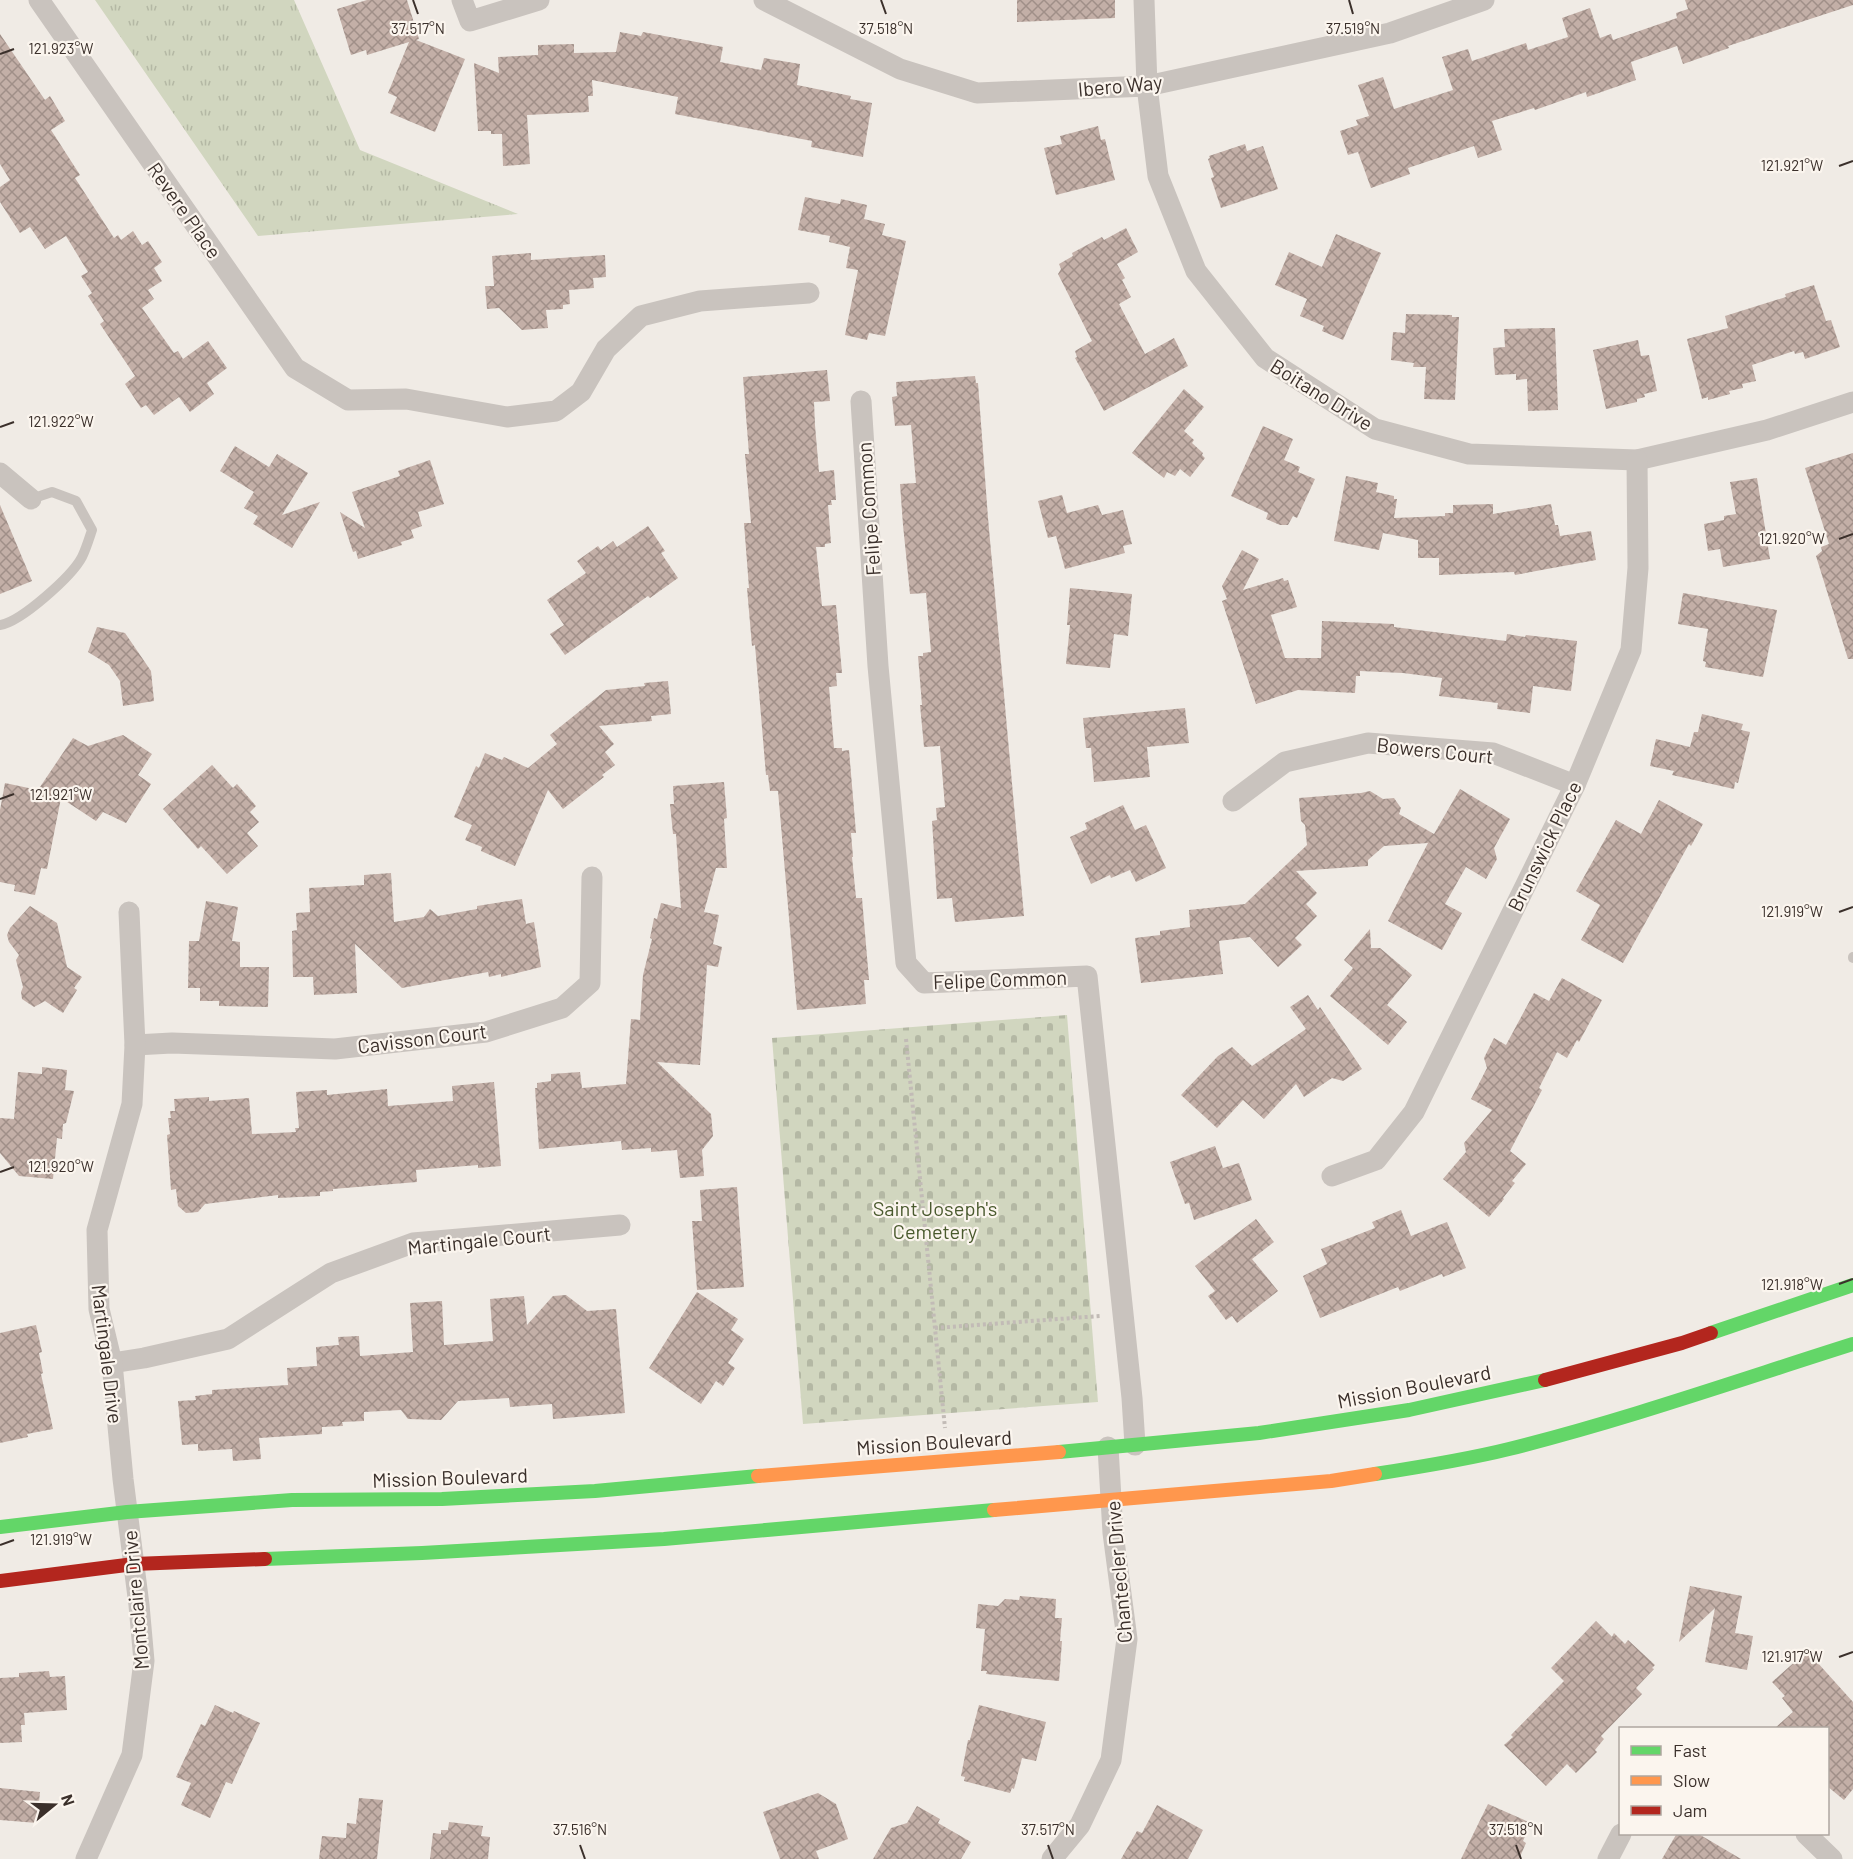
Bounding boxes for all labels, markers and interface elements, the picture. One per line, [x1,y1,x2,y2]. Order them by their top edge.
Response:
text: 37.517°N [391,19,445,37]
text: 37.518°N [859,19,913,37]
text: 37.519°N [1326,19,1380,37]
text: 121.923°W [29,39,93,57]
street label: Ibero Way [1077,69,1163,101]
text: 121.921°W [1761,156,1823,174]
street label: Revere Place [143,157,227,263]
street label: Boitano Drive [1266,353,1378,435]
text: 121.922°W [28,412,94,430]
street label: Felipe Common [851,441,885,577]
text: 121.920°W [1759,529,1825,547]
street label: Bowers Court [1375,732,1495,768]
street label: Brunswick Place [1502,777,1586,915]
text: 121.921°W [30,785,92,803]
text: 121.919°W [1761,902,1823,920]
street label: Felipe Common [933,965,1067,993]
street label: Cavisson Court [356,1018,488,1058]
text: 121.920°W [28,1157,94,1175]
park label: Saint Joseph's Cemetery [873,1196,997,1243]
street label: Martingale Court [406,1221,552,1259]
text: 121.918°W [1761,1275,1823,1293]
street label: Martingale Drive [88,1283,128,1425]
street label: Mission Boulevard [1335,1359,1493,1413]
street label: Mission Boulevard [855,1425,1013,1459]
street label: Mission Boulevard [372,1462,528,1492]
street label: Chantecler Drive [1100,1500,1136,1644]
street label: Montclaire Drive [117,1529,153,1671]
text: 121.919°W [30,1530,92,1548]
text: 121.917°W [1761,1647,1823,1665]
legend [1619,1727,1829,1835]
text: Fast [1673,1739,1707,1761]
text: Slow [1673,1769,1710,1791]
north arrow [24,1775,84,1835]
text: N [58,1792,79,1808]
text: Jam [1673,1799,1707,1821]
text: 37.516°N [553,1820,607,1838]
text: 37.517°N [1021,1820,1075,1838]
text: 37.518°N [1489,1820,1543,1838]

